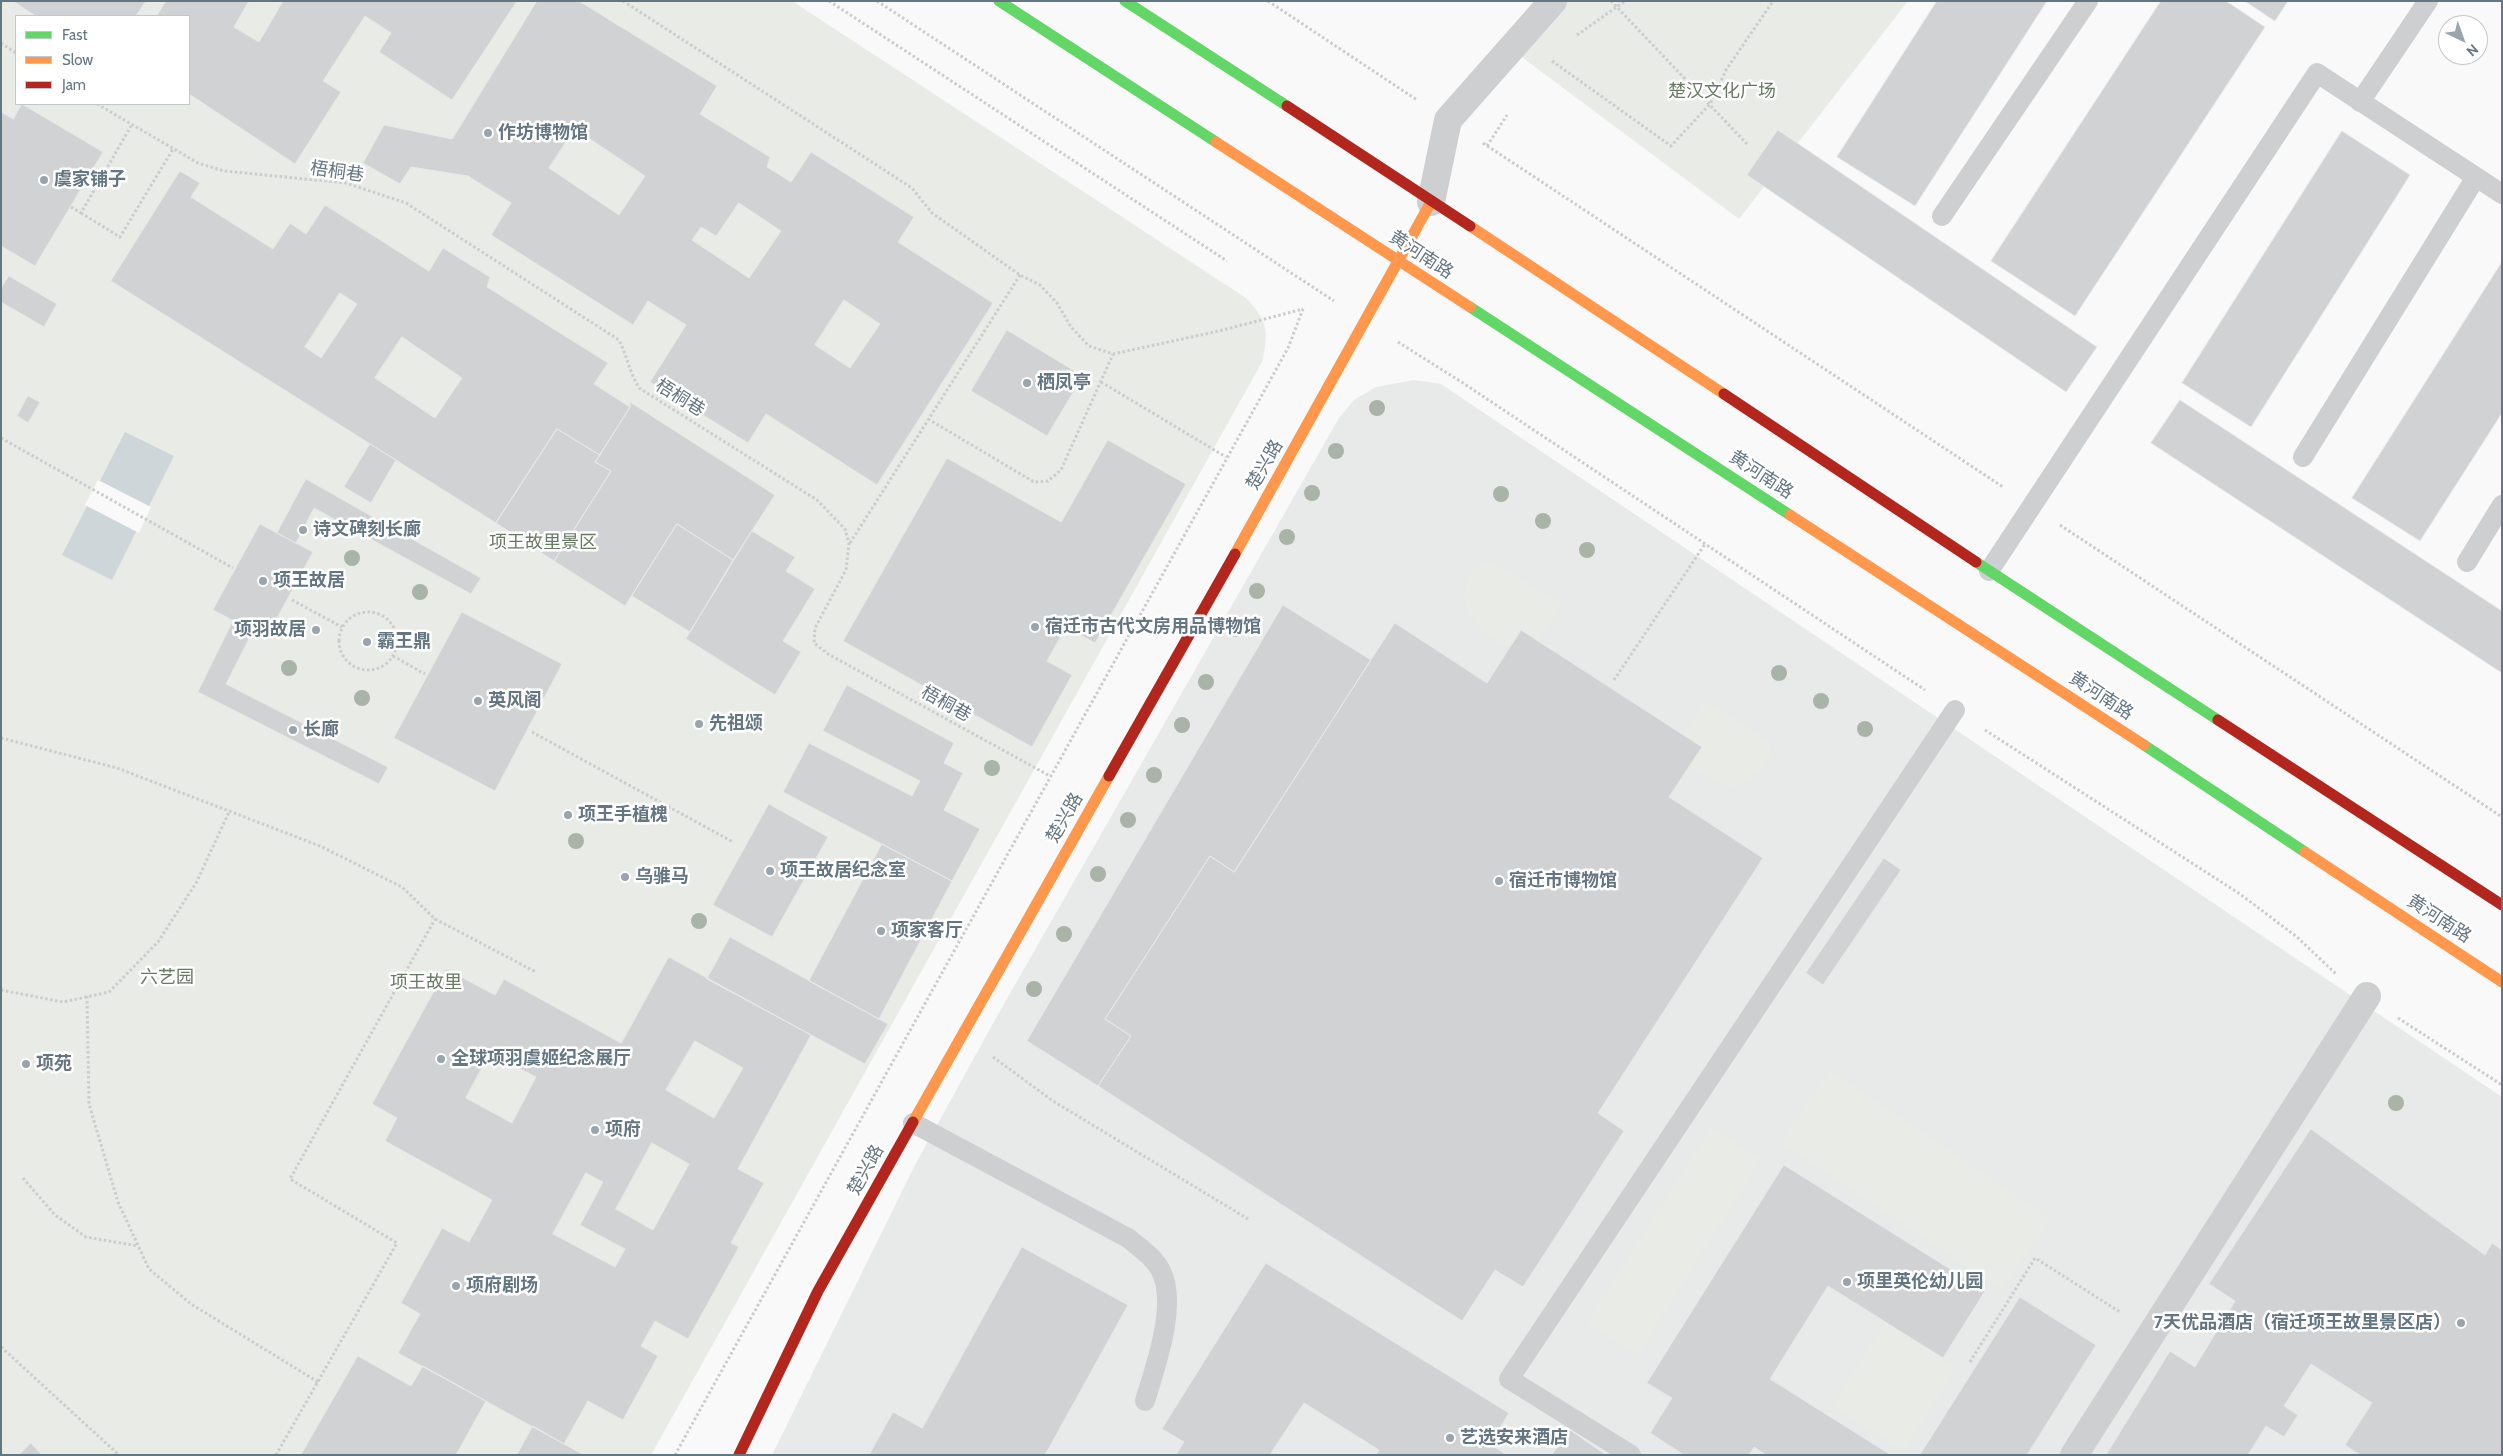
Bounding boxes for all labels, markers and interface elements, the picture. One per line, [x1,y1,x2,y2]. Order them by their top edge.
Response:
legend [15,15,190,105]
north arrow [2438,15,2488,65]
text: Fast [62,26,87,44]
text: N [2463,40,2482,60]
text: Slow [62,51,93,69]
text: Jam [62,76,86,94]
park label: 楚汉文化广场 [1668,81,1776,103]
place label: 作坊博物馆 [498,122,588,144]
marker: 作坊博物馆 [482,127,494,139]
street label: 梧桐巷 [309,158,365,186]
place label: 虞家铺子 [54,169,126,191]
marker: 虞家铺子 [38,174,50,186]
street label: 黄河南路 [1385,226,1457,284]
place label: 栖凤亭 [1037,372,1091,394]
street label: 梧桐巷 [651,375,709,421]
marker: 栖凤亭 [1021,377,1033,389]
street label: 楚兴路 [1242,436,1288,494]
street label: 黄河南路 [1725,446,1797,504]
place label: 诗文碑刻长廊 [313,519,421,541]
marker: 诗文碑刻长廊 [297,524,309,536]
park label: 项王故里景区 [489,532,597,554]
place label: 项王故居 [273,570,345,592]
marker: 项王故居 [257,575,269,587]
place label: 宿迁市古代文房用品博物馆 [1045,616,1261,638]
place label: 项羽故居 [234,619,306,641]
marker: 宿迁市古代文房用品博物馆 [1029,621,1041,633]
marker: 项羽故居 [310,624,322,636]
place label: 霸王鼎 [377,631,431,653]
marker: 霸王鼎 [361,636,373,648]
street label: 黄河南路 [2065,667,2137,725]
street label: 梧桐巷 [917,681,975,727]
place label: 英风阁 [488,690,542,712]
marker: 英风阁 [472,695,484,707]
place label: 先祖颂 [709,713,763,735]
marker: 先祖颂 [693,718,705,730]
place label: 长廊 [303,719,339,741]
marker: 长廊 [287,724,299,736]
street label: 楚兴路 [1042,789,1088,847]
place label: 项王手植槐 [578,804,668,826]
marker: 项王手植槐 [562,809,574,821]
place label: 项王故居纪念室 [780,860,906,882]
marker: 项王故居纪念室 [764,865,776,877]
place label: 乌骓马 [635,866,689,888]
place label: 宿迁市博物馆 [1509,870,1617,892]
marker: 乌骓马 [619,871,631,883]
marker: 宿迁市博物馆 [1493,875,1505,887]
street label: 黄河南路 [2403,890,2475,948]
place label: 项家客厅 [891,920,963,942]
marker: 项家客厅 [875,925,887,937]
park label: 六艺园 [140,967,194,989]
park label: 项王故里 [390,972,462,994]
place label: 全球项羽虞姬纪念展厅 [451,1048,631,1070]
place label: 项苑 [36,1053,72,1075]
marker: 全球项羽虞姬纪念展厅 [435,1053,447,1065]
marker: 项苑 [20,1058,32,1070]
place label: 项府 [605,1119,641,1141]
marker: 项府 [589,1124,601,1136]
street label: 楚兴路 [843,1141,889,1199]
place label: 项里英伦幼儿园 [1857,1271,1983,1293]
place label: 项府剧场 [466,1275,538,1297]
marker: 项里英伦幼儿园 [1841,1276,1853,1288]
marker: 项府剧场 [450,1280,462,1292]
place label: 7天优品酒店（宿迁项王故里景区店） [2154,1312,2451,1334]
marker: 7天优品酒店（宿迁项王故里景区店） [2455,1317,2467,1329]
place label: 艺选安来酒店 [1460,1427,1568,1449]
marker: 艺选安来酒店 [1444,1432,1456,1444]

